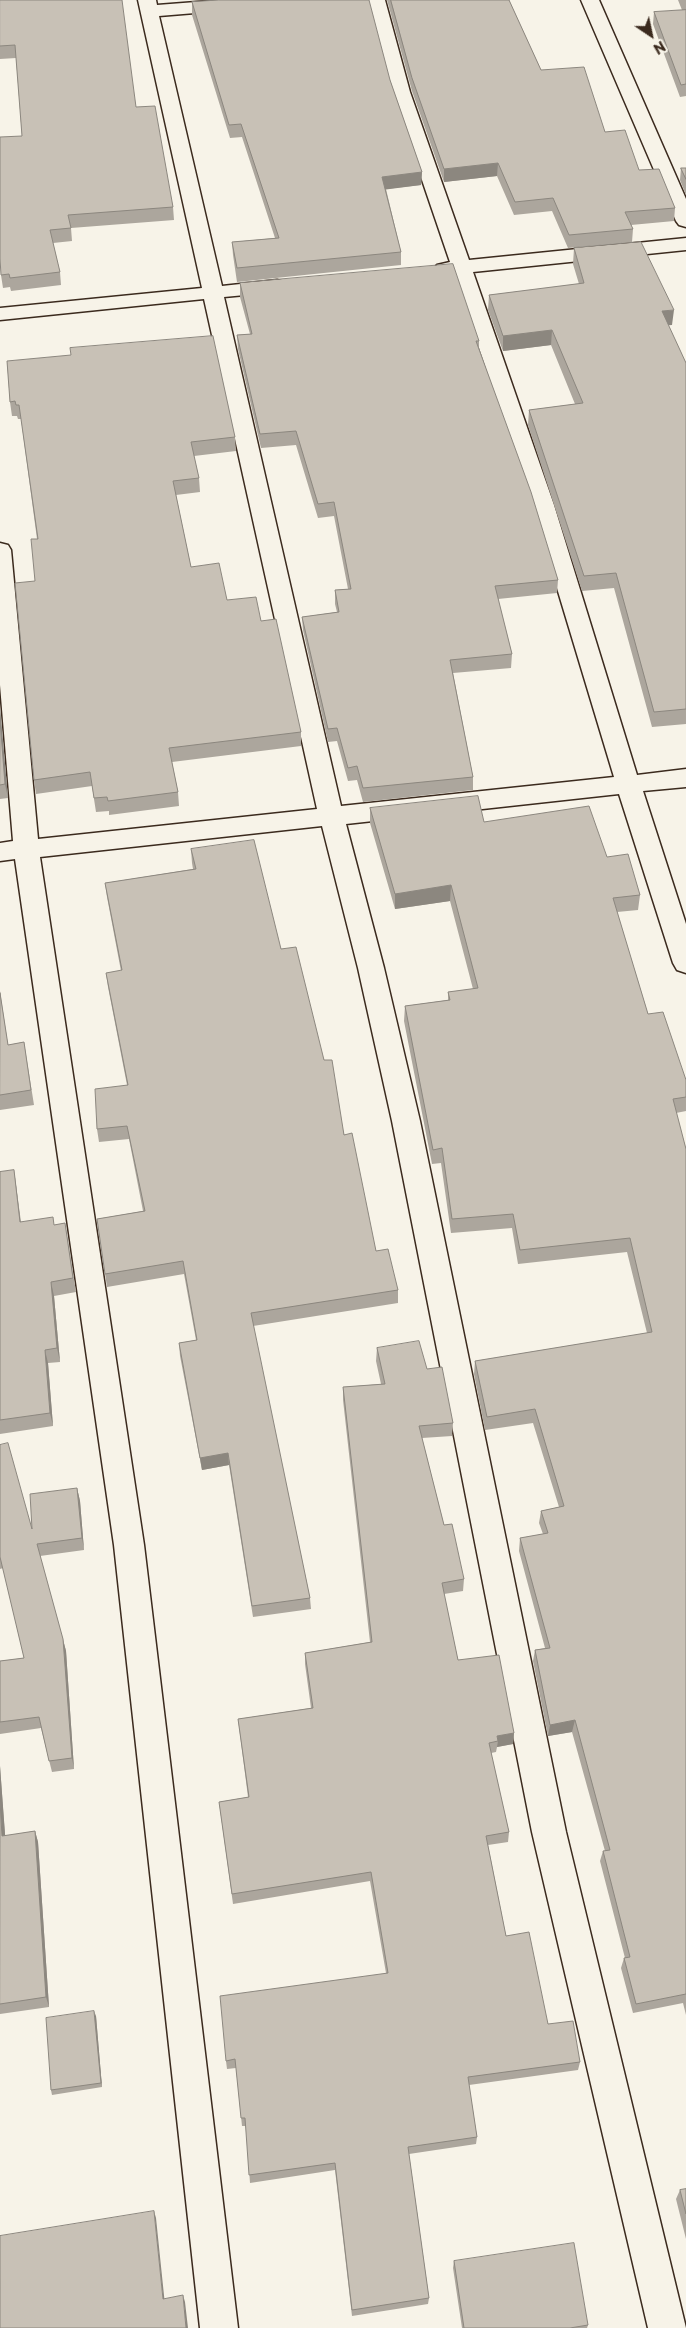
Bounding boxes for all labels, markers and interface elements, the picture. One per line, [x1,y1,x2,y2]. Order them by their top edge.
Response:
north arrow [626,10,676,60]
text: N [649,36,670,60]

